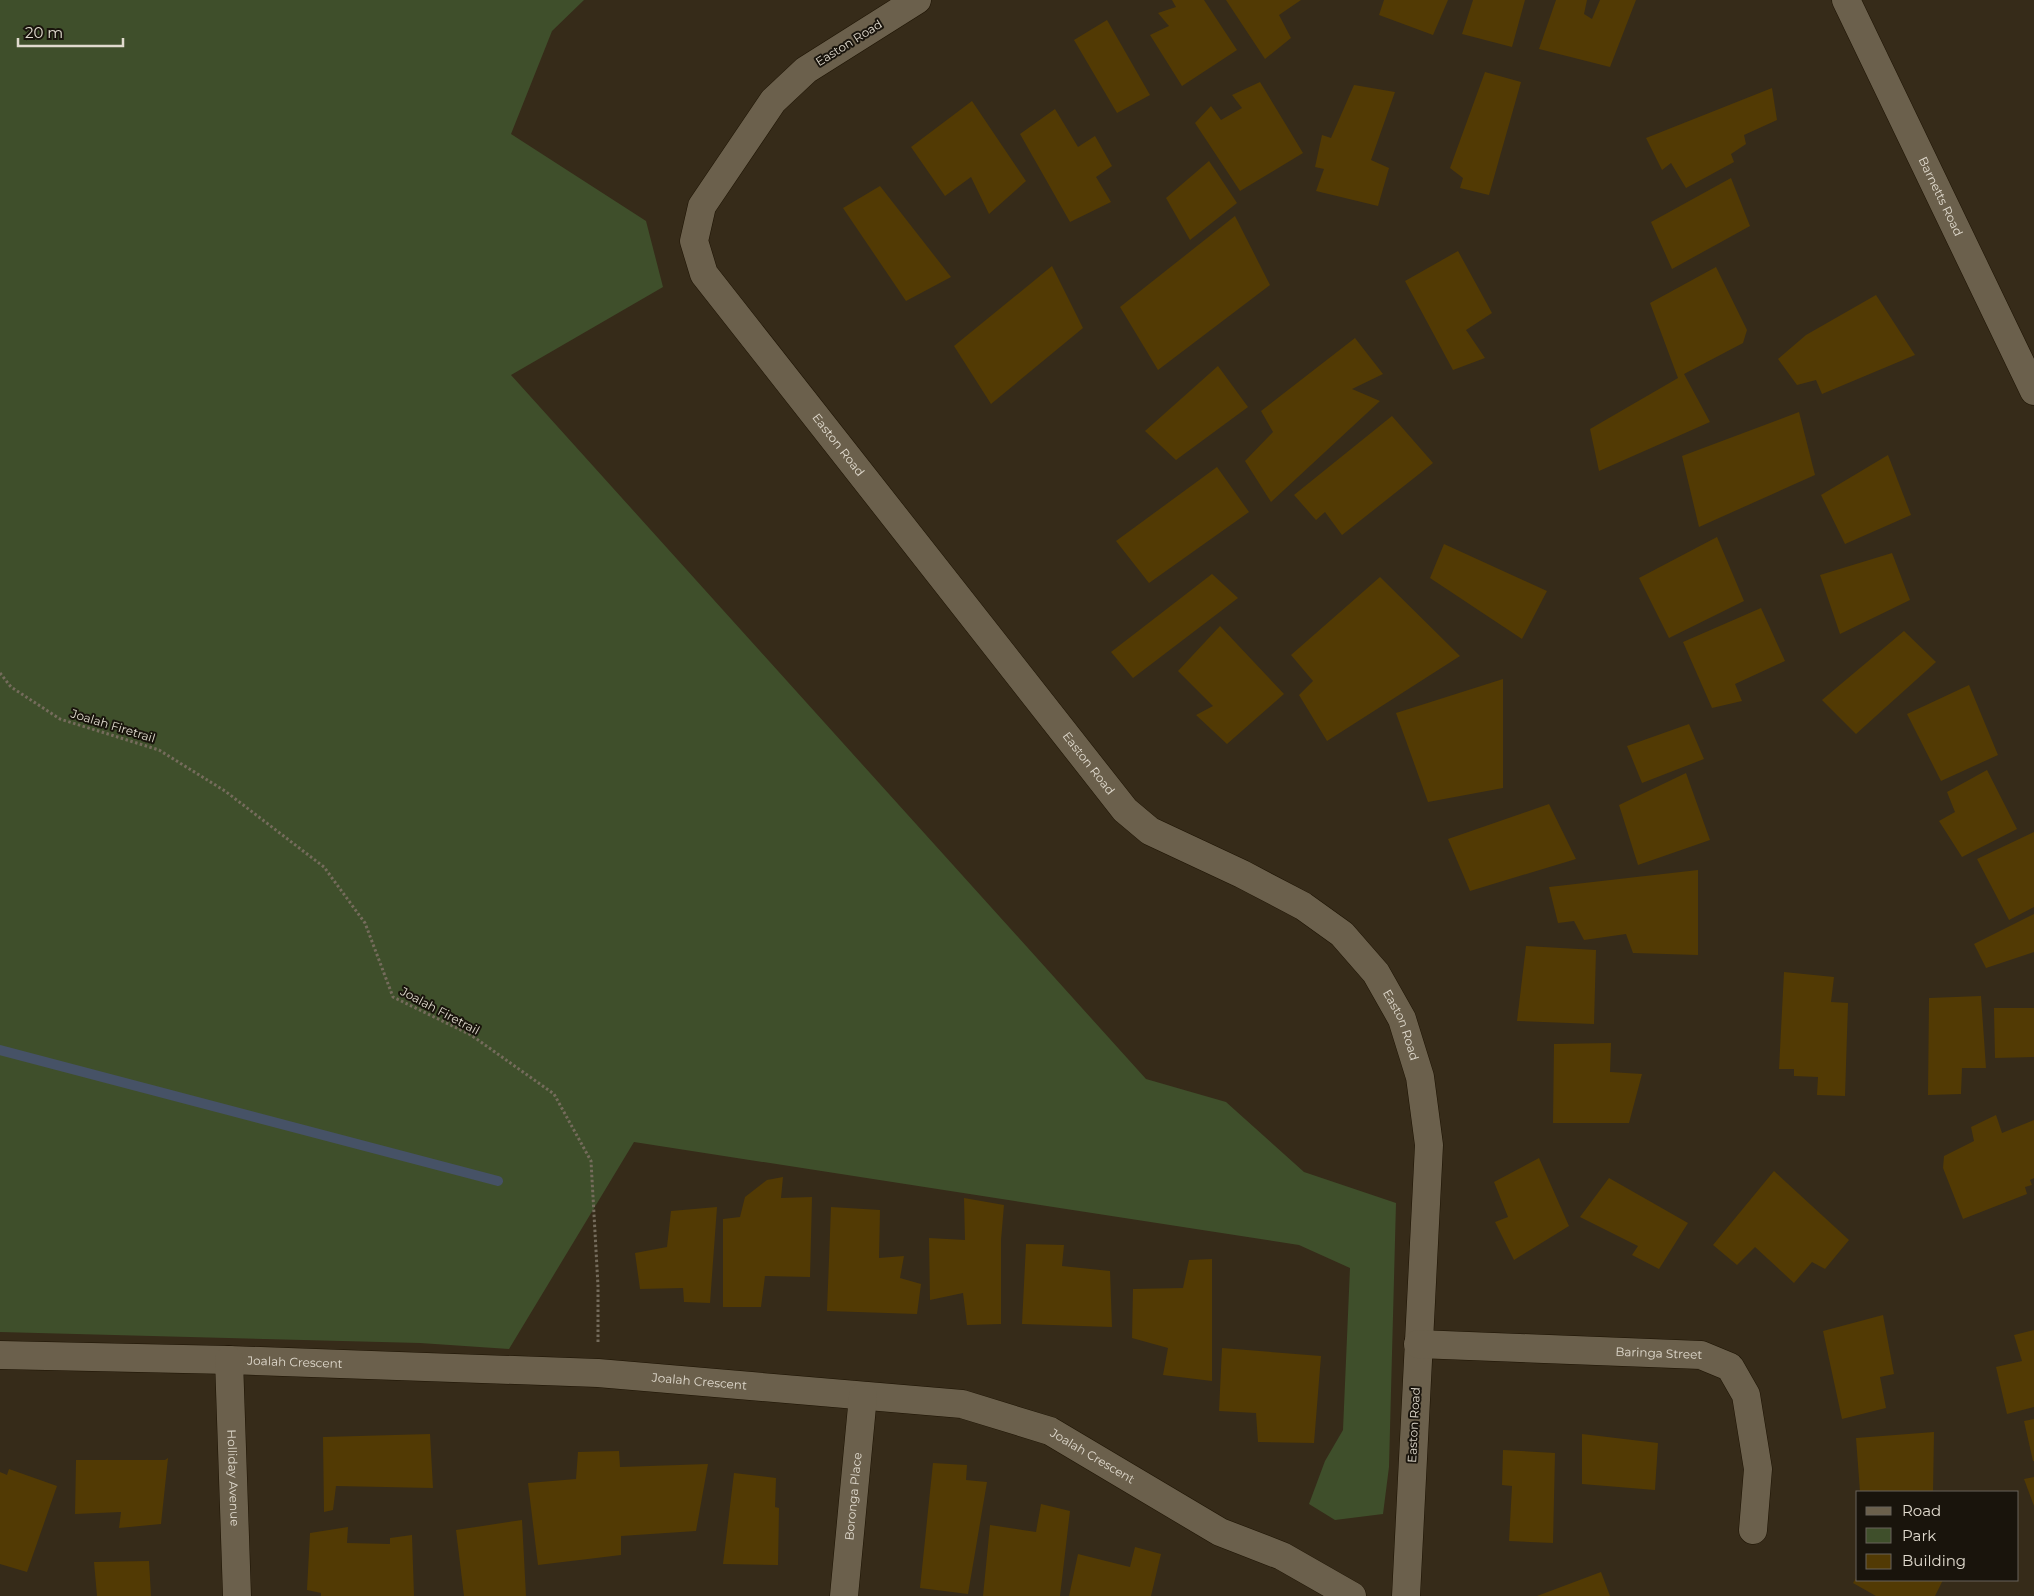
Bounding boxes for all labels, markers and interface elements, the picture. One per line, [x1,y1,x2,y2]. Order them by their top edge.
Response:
scale bar [18,15,122,47]
street label: Easton Road [813,16,885,69]
text: 20 m [25,23,63,42]
street label: Barnetts Road [1915,154,1966,238]
street label: Easton Road [809,410,868,479]
street label: Joalah Firetrail [68,705,157,746]
street label: Easton Road [1060,729,1118,798]
street label: Joalah Firetrail [397,983,482,1038]
street label: Easton Road [1380,987,1422,1062]
street label: Baringa Street [1615,1344,1703,1362]
street label: Joalah Crescent [246,1353,343,1371]
street label: Joalah Crescent [650,1370,748,1393]
street label: Easton Road [1404,1387,1423,1463]
street label: Joalah Crescent [1047,1424,1138,1487]
street label: Holliday Avenue [224,1429,243,1527]
street label: Boronga Place [841,1452,865,1541]
legend [1856,1491,2019,1581]
text: Road [1902,1501,1941,1520]
text: Park [1902,1526,1936,1545]
text: Building [1902,1551,1966,1570]

